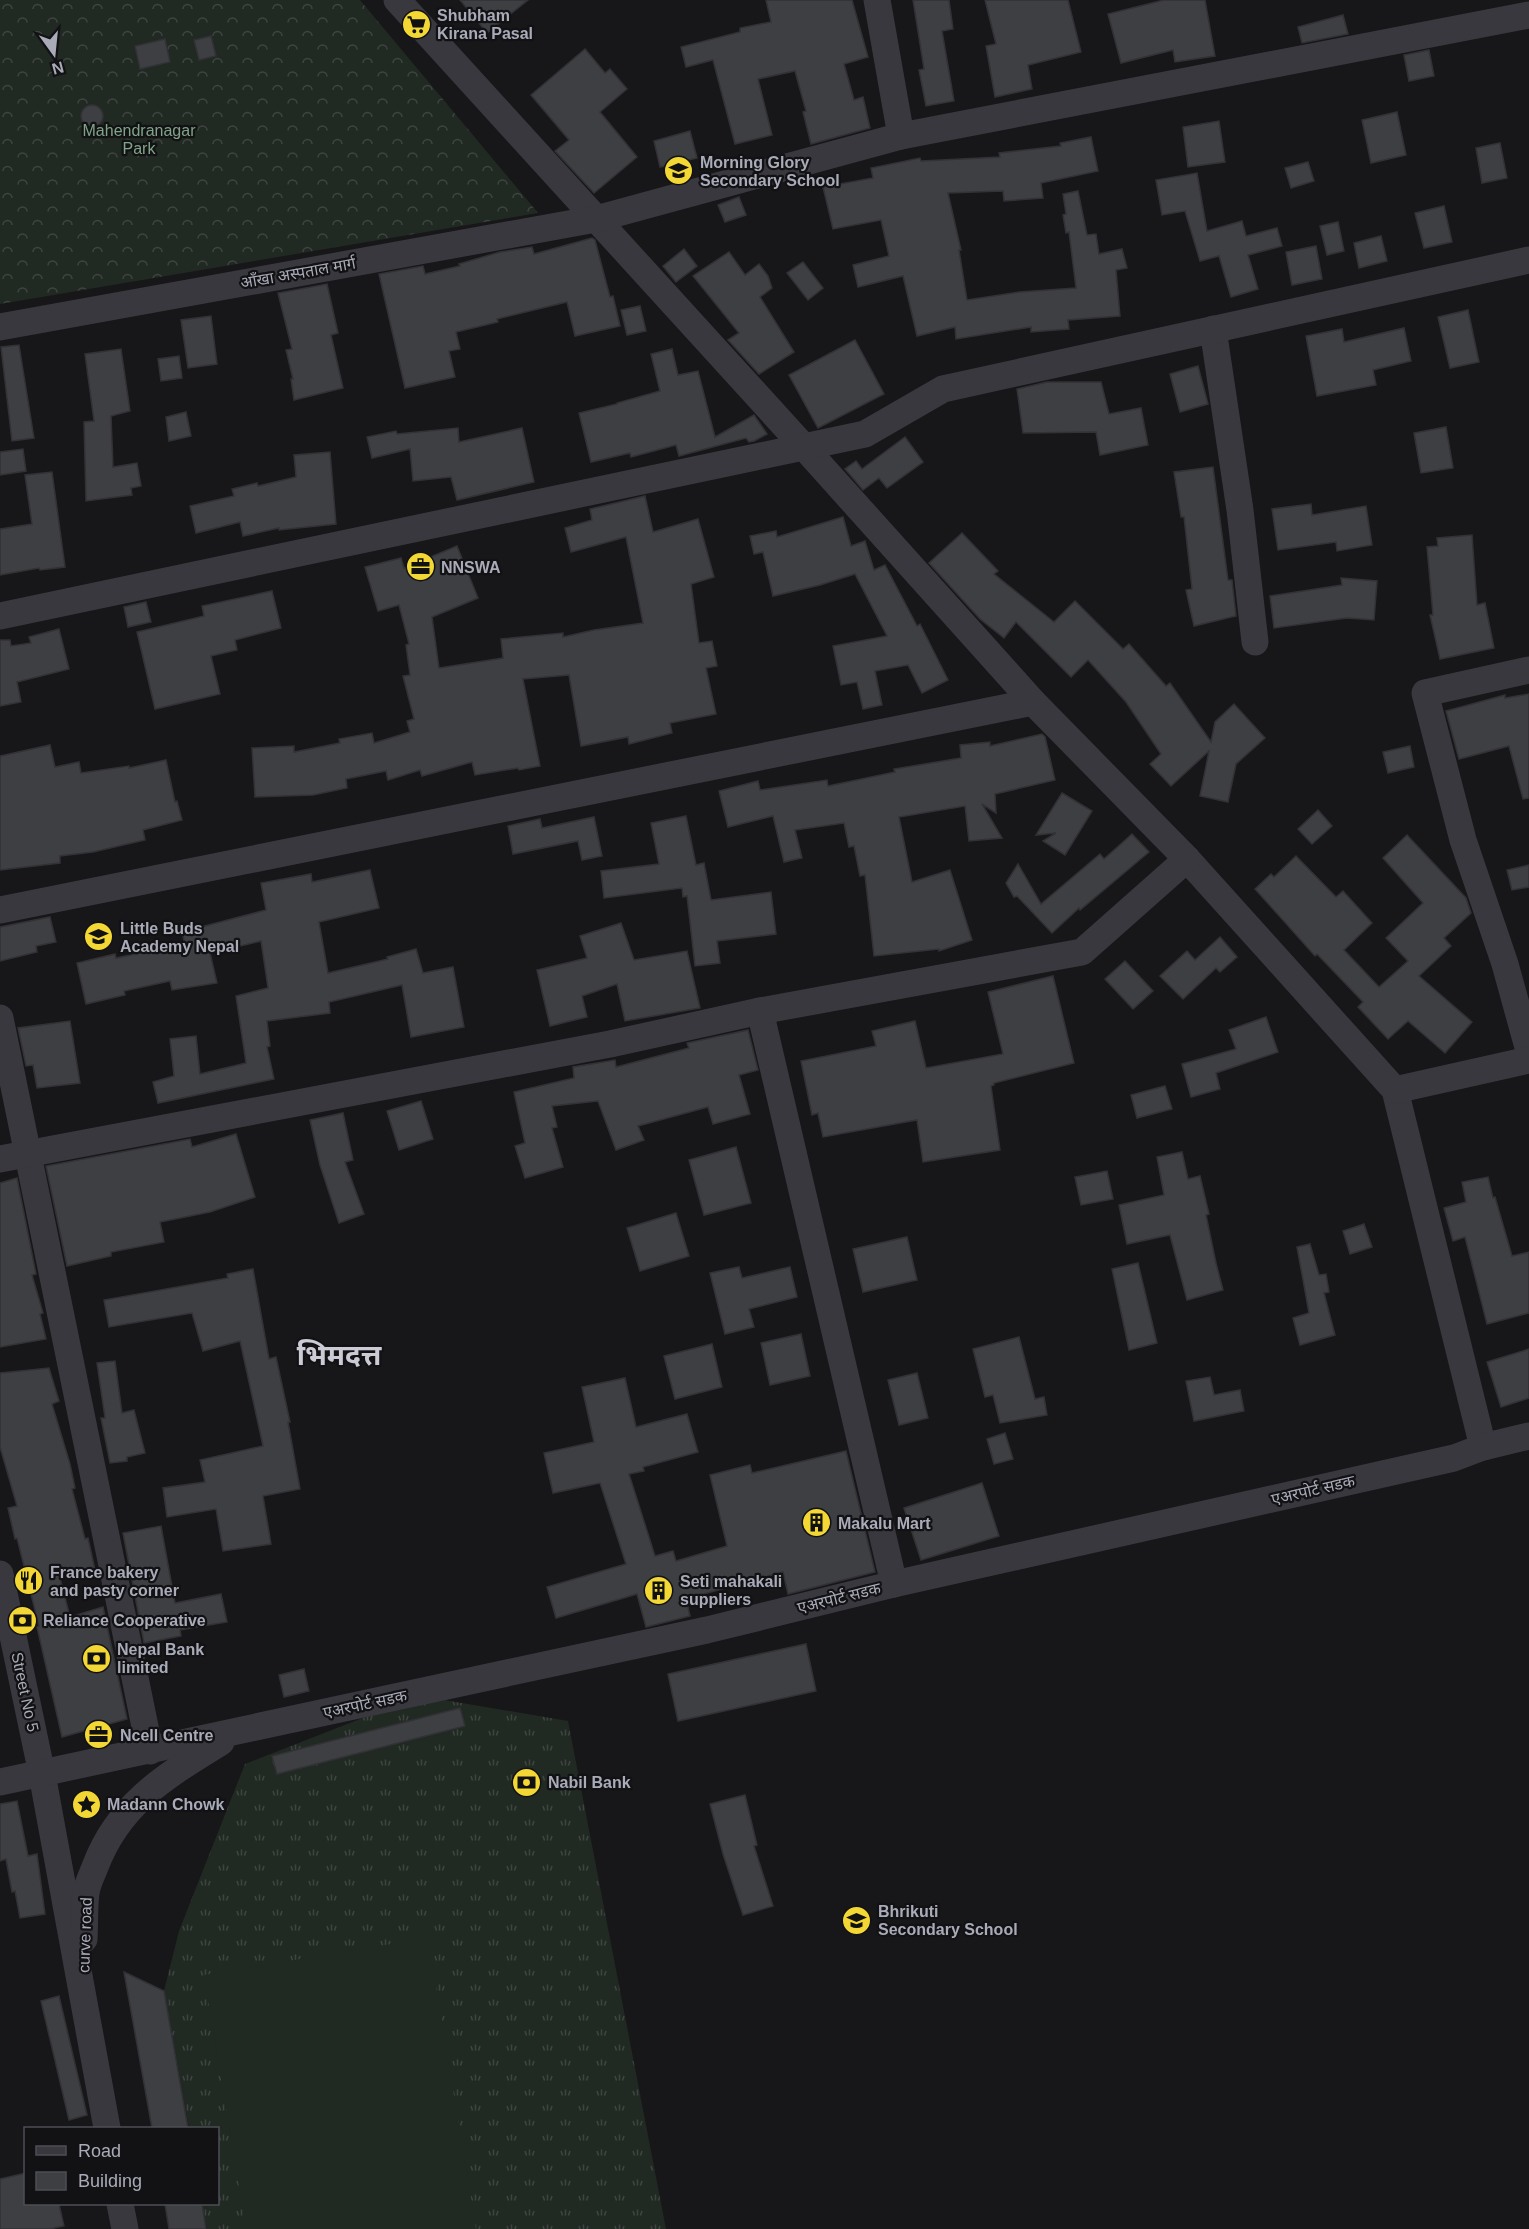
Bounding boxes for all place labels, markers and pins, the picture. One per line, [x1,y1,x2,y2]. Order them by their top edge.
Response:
place label: Shubham Kirana Pasal [437,7,533,42]
supermarket icon: Shubham Kirana Pasal [400,8,432,40]
place label: Morning Glory Secondary School [700,154,840,189]
school or university icon: Morning Glory Secondary School [663,155,695,187]
office icon: NNSWA [404,551,436,583]
place label: NNSWA [441,559,501,576]
place label: Little Buds Academy Nepal [120,920,239,955]
school or university icon: Little Buds Academy Nepal [83,921,115,953]
building icon: Makalu Mart [801,1507,833,1539]
place label: Makalu Mart [838,1515,931,1532]
place label: France bakery and pasty corner [50,1564,179,1599]
restaurant icon: France bakery and pasty corner [13,1565,45,1597]
place label: Seti mahakali suppliers [680,1573,782,1608]
building icon: Seti mahakali suppliers [643,1574,675,1606]
bank icon: Reliance Cooperative [6,1604,38,1636]
place label: Reliance Cooperative [43,1612,206,1629]
place label: Nepal Bank limited [117,1641,204,1676]
bank icon: Nepal Bank limited [80,1642,112,1674]
office icon: Ncell Centre [83,1719,115,1751]
place label: Ncell Centre [120,1727,213,1744]
bank icon: Nabil Bank [511,1766,543,1798]
place label: Nabil Bank [548,1774,631,1791]
place icon: Madann Chowk [70,1788,102,1820]
place label: Madann Chowk [107,1796,224,1813]
place label: Bhrikuti Secondary School [878,1903,1018,1938]
school or university icon: Bhrikuti Secondary School [841,1904,873,1936]

